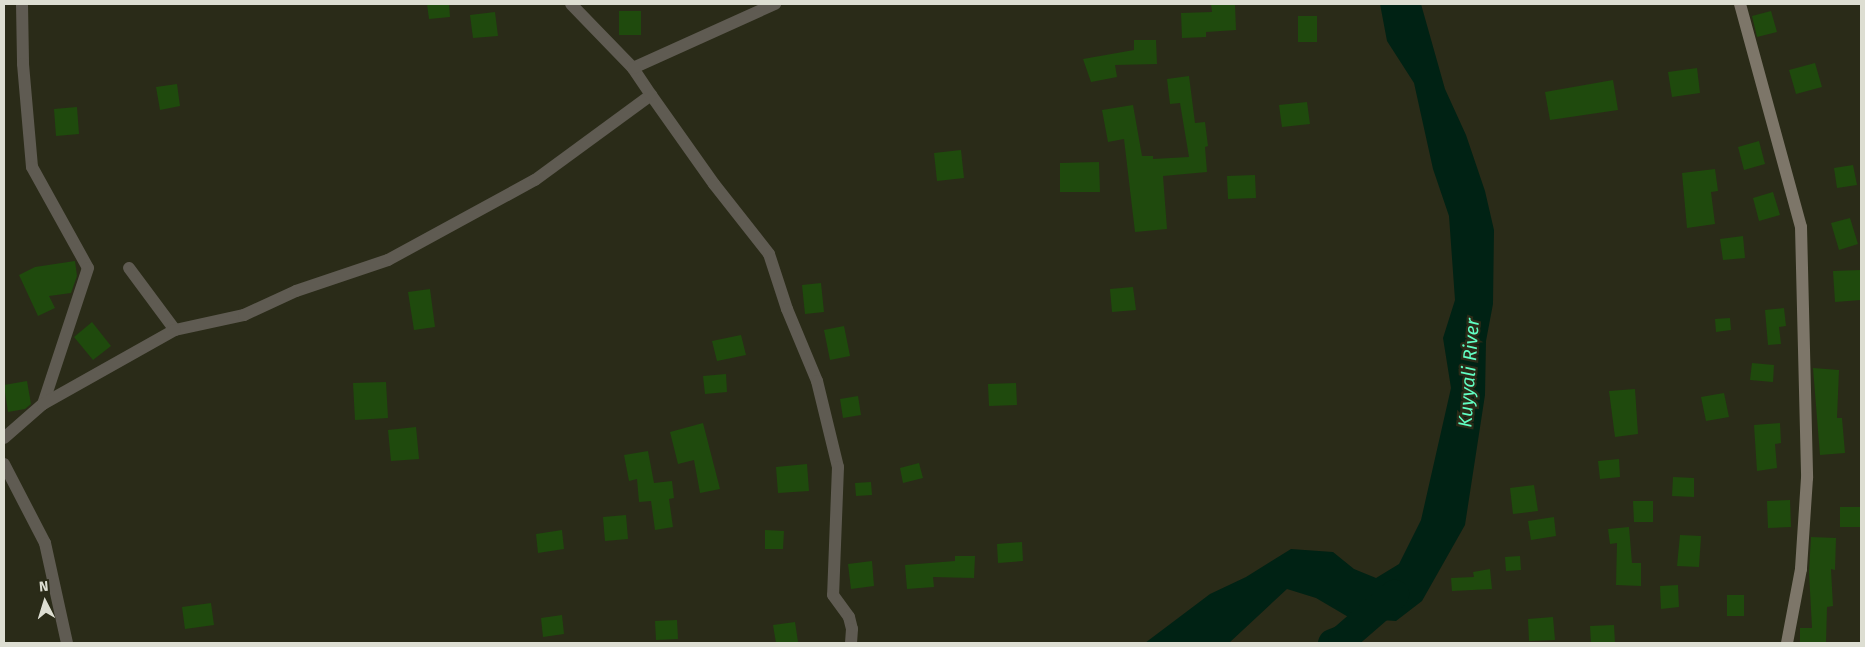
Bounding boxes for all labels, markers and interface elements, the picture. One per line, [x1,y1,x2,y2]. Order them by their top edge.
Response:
water label: Kuyyali River [1454,318,1484,428]
north arrow [20,577,70,627]
text: N [38,578,49,595]

